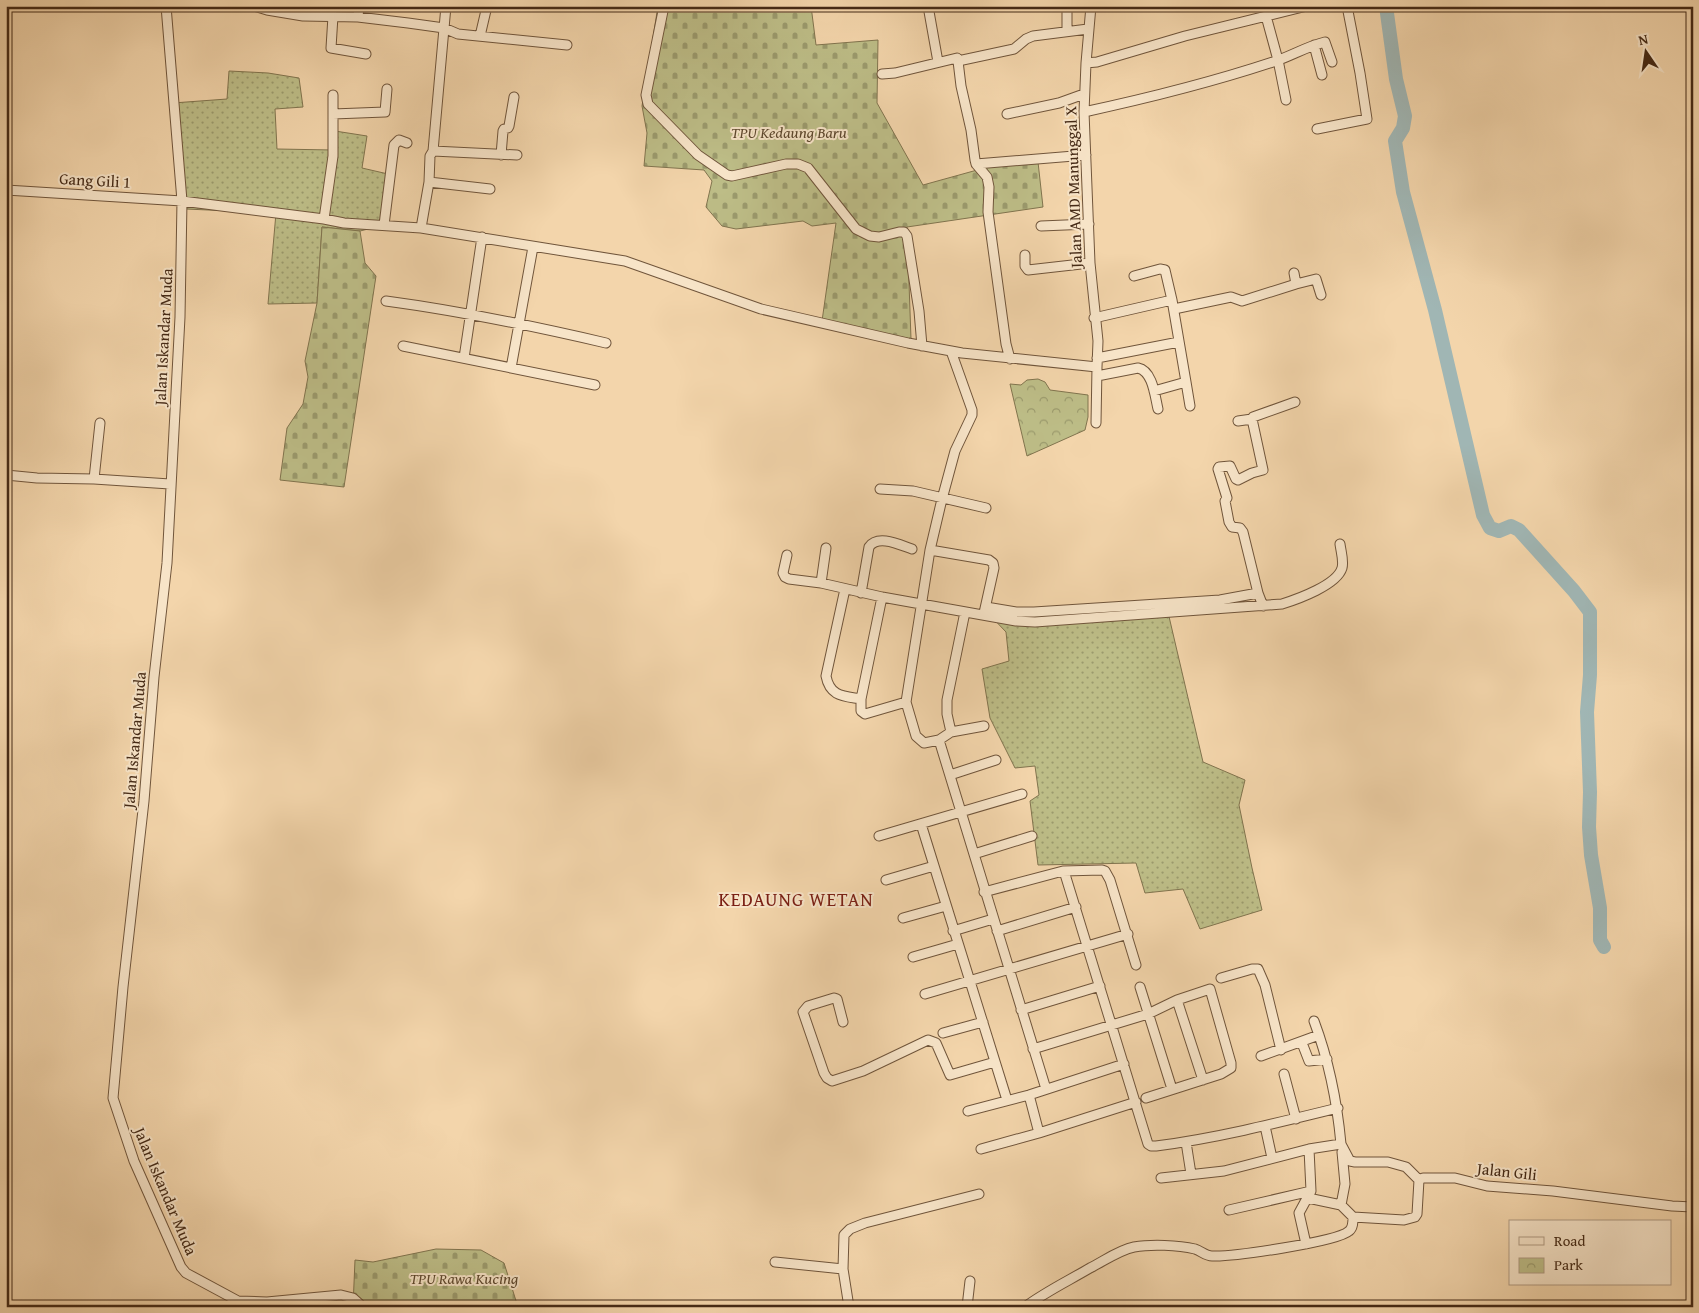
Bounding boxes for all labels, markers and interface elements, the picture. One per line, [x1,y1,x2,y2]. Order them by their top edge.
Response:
north arrow [1622,28,1672,78]
text: N [1636,28,1651,50]
street label: Jalan AMD Manunggal X [1058,106,1088,270]
park label: TPU Kedaung Baru [731,120,847,144]
street label: Gang Gili 1 [59,166,131,194]
street label: Jalan Iskandar Muda [147,267,179,408]
street label: Jalan Iskandar Muda [116,670,152,811]
district label: KEDAUNG WETAN [718,885,874,913]
street label: Jalan Iskandar Muda [127,1121,204,1259]
street label: Jalan Gili [1474,1156,1539,1186]
legend [1509,1220,1672,1286]
text: Road [1554,1230,1585,1251]
text: Park [1554,1254,1583,1275]
park label: TPU Rawa Kucing [410,1266,519,1290]

